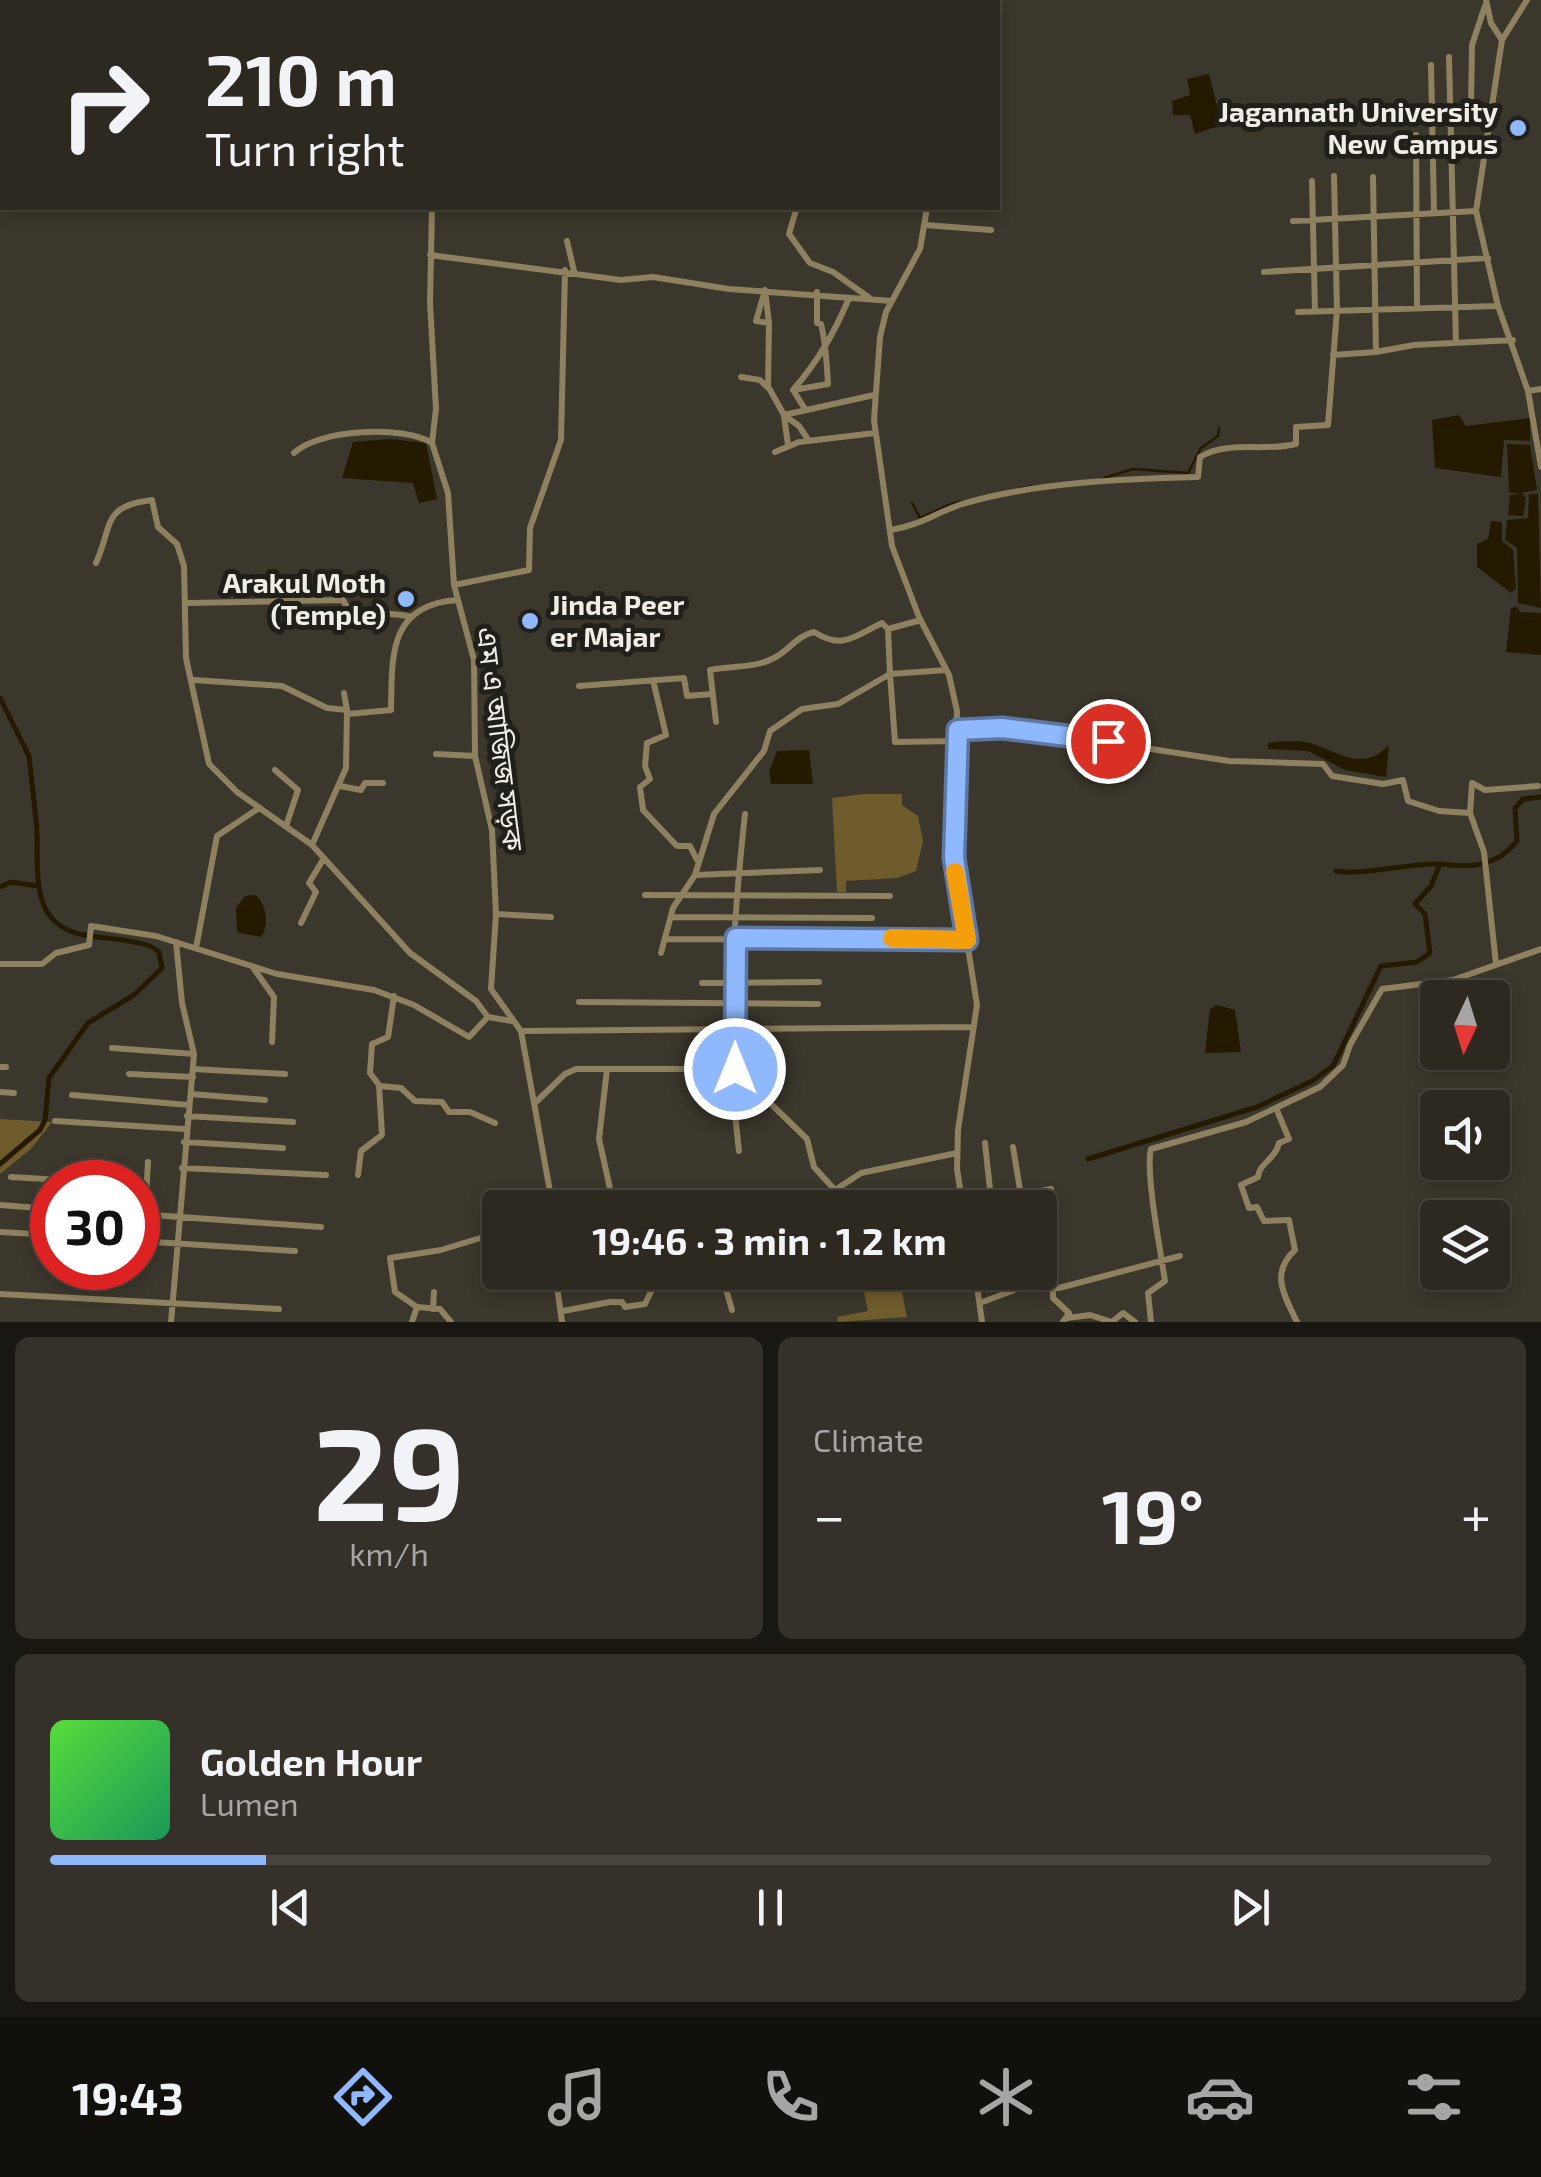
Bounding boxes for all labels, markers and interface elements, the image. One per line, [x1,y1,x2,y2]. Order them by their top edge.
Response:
text: 210 m [205,36,397,120]
icon: right [40,40,170,170]
place label: Jagannath University New Campus [1219,94,1498,160]
marker: Jagannath University New Campus [1507,117,1529,139]
text: Turn right [205,121,405,175]
place label: Arakul Moth (Temple) [223,565,386,631]
place label: Jinda Peer er Majar [550,587,685,653]
marker: Arakul Moth (Temple) [395,588,417,610]
marker: Jinda Peer er Majar [519,610,541,632]
street label: এম এ আজিজ সড়ক [470,625,532,853]
pin [1066,699,1151,784]
icon: arrive [1081,714,1136,769]
north arrow [1420,980,1510,1070]
map controls [1420,980,1510,1290]
position arrow [683,1017,787,1121]
button: sound [1420,1090,1510,1180]
speed limit sign: 30 [30,1160,160,1290]
button: layers [1420,1200,1510,1290]
text: 19:46 · 3 min · 1.2 km [592,1217,947,1263]
text: 29 [313,1391,465,1547]
text: Climate [813,1420,924,1458]
text: 19° [1102,1469,1204,1559]
text: − [813,1481,845,1547]
text: + [1461,1481,1491,1547]
text: km/h [349,1534,429,1572]
text: Golden Hour [200,1738,422,1784]
text: Lumen [200,1784,299,1822]
icon: previous [263,1880,318,1935]
icon: pause [743,1880,798,1935]
icon: next [1223,1880,1278,1935]
icon: directions [328,2062,398,2132]
icon: music [542,2062,612,2132]
icon: phone [756,2062,826,2132]
icon: climate [971,2062,1041,2132]
icon: car [1185,2062,1255,2132]
icon: filters [1399,2062,1469,2132]
text: 19:43 [72,2070,184,2124]

